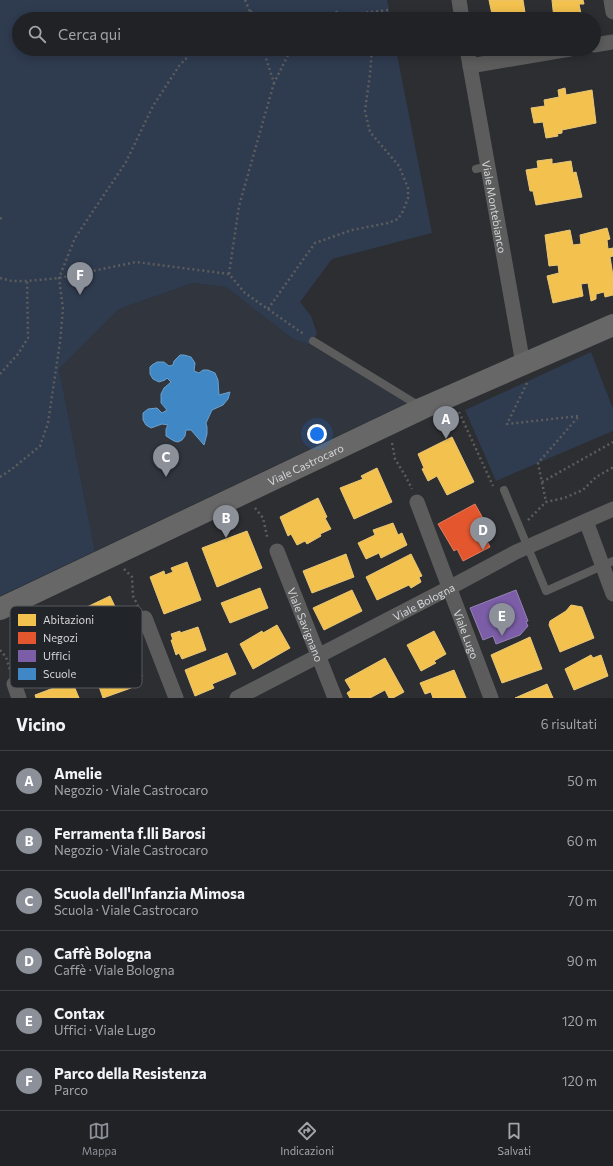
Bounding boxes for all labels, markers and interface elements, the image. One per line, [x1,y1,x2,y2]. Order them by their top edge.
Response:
search box [12,12,601,56]
icon: search [26,23,48,45]
text: Cerca qui [58,25,121,43]
street label: Viale Montebianco [480,159,510,254]
pin: F [67,262,93,295]
pin: A [433,406,459,439]
your location [307,424,327,444]
street label: Viale Castrocaro [265,440,346,488]
pin: C [153,444,179,477]
pin: B [213,505,239,538]
pin: D [470,517,496,550]
street label: Viale Bologna [390,580,457,623]
street label: Viale Savignano [286,586,327,664]
pin: E [489,603,515,636]
legend [10,606,142,688]
street label: Viale Lugo [452,607,482,661]
text: Abitazioni [43,613,94,626]
text: Negozi [43,631,78,644]
text: Uffici [43,649,71,662]
text: Scuole [43,667,76,680]
text: Vicino [16,714,66,735]
text: 6 risultati [541,716,597,732]
text: Amelie [54,764,102,782]
text: A [24,773,34,789]
text: 50 m [567,773,597,789]
text: Negozio · Viale Castrocaro [54,782,208,798]
text: Ferramenta f.lli Barosi [54,824,206,842]
text: B [25,833,33,849]
text: 60 m [567,833,597,849]
text: Negozio · Viale Castrocaro [54,842,208,858]
text: Scuola dell'Infanzia Mimosa [54,884,245,902]
text: C [25,893,33,909]
text: 70 m [568,893,597,909]
text: Scuola · Viale Castrocaro [54,902,199,918]
text: Caffè Bologna [54,944,151,962]
text: D [24,953,34,969]
text: 90 m [567,953,597,969]
text: Caffè · Viale Bologna [54,962,175,978]
text: Contax [54,1004,105,1022]
text: E [25,1013,33,1029]
text: 120 m [562,1013,597,1029]
text: Uffici · Viale Lugo [54,1022,156,1038]
text: Parco della Resistenza [54,1064,207,1082]
text: F [25,1073,33,1089]
text: 120 m [562,1073,597,1089]
text: Parco [54,1082,88,1098]
tab: Mappa [82,1120,117,1157]
tab: Indicazioni [280,1120,334,1157]
tab: Salvati [498,1120,531,1157]

